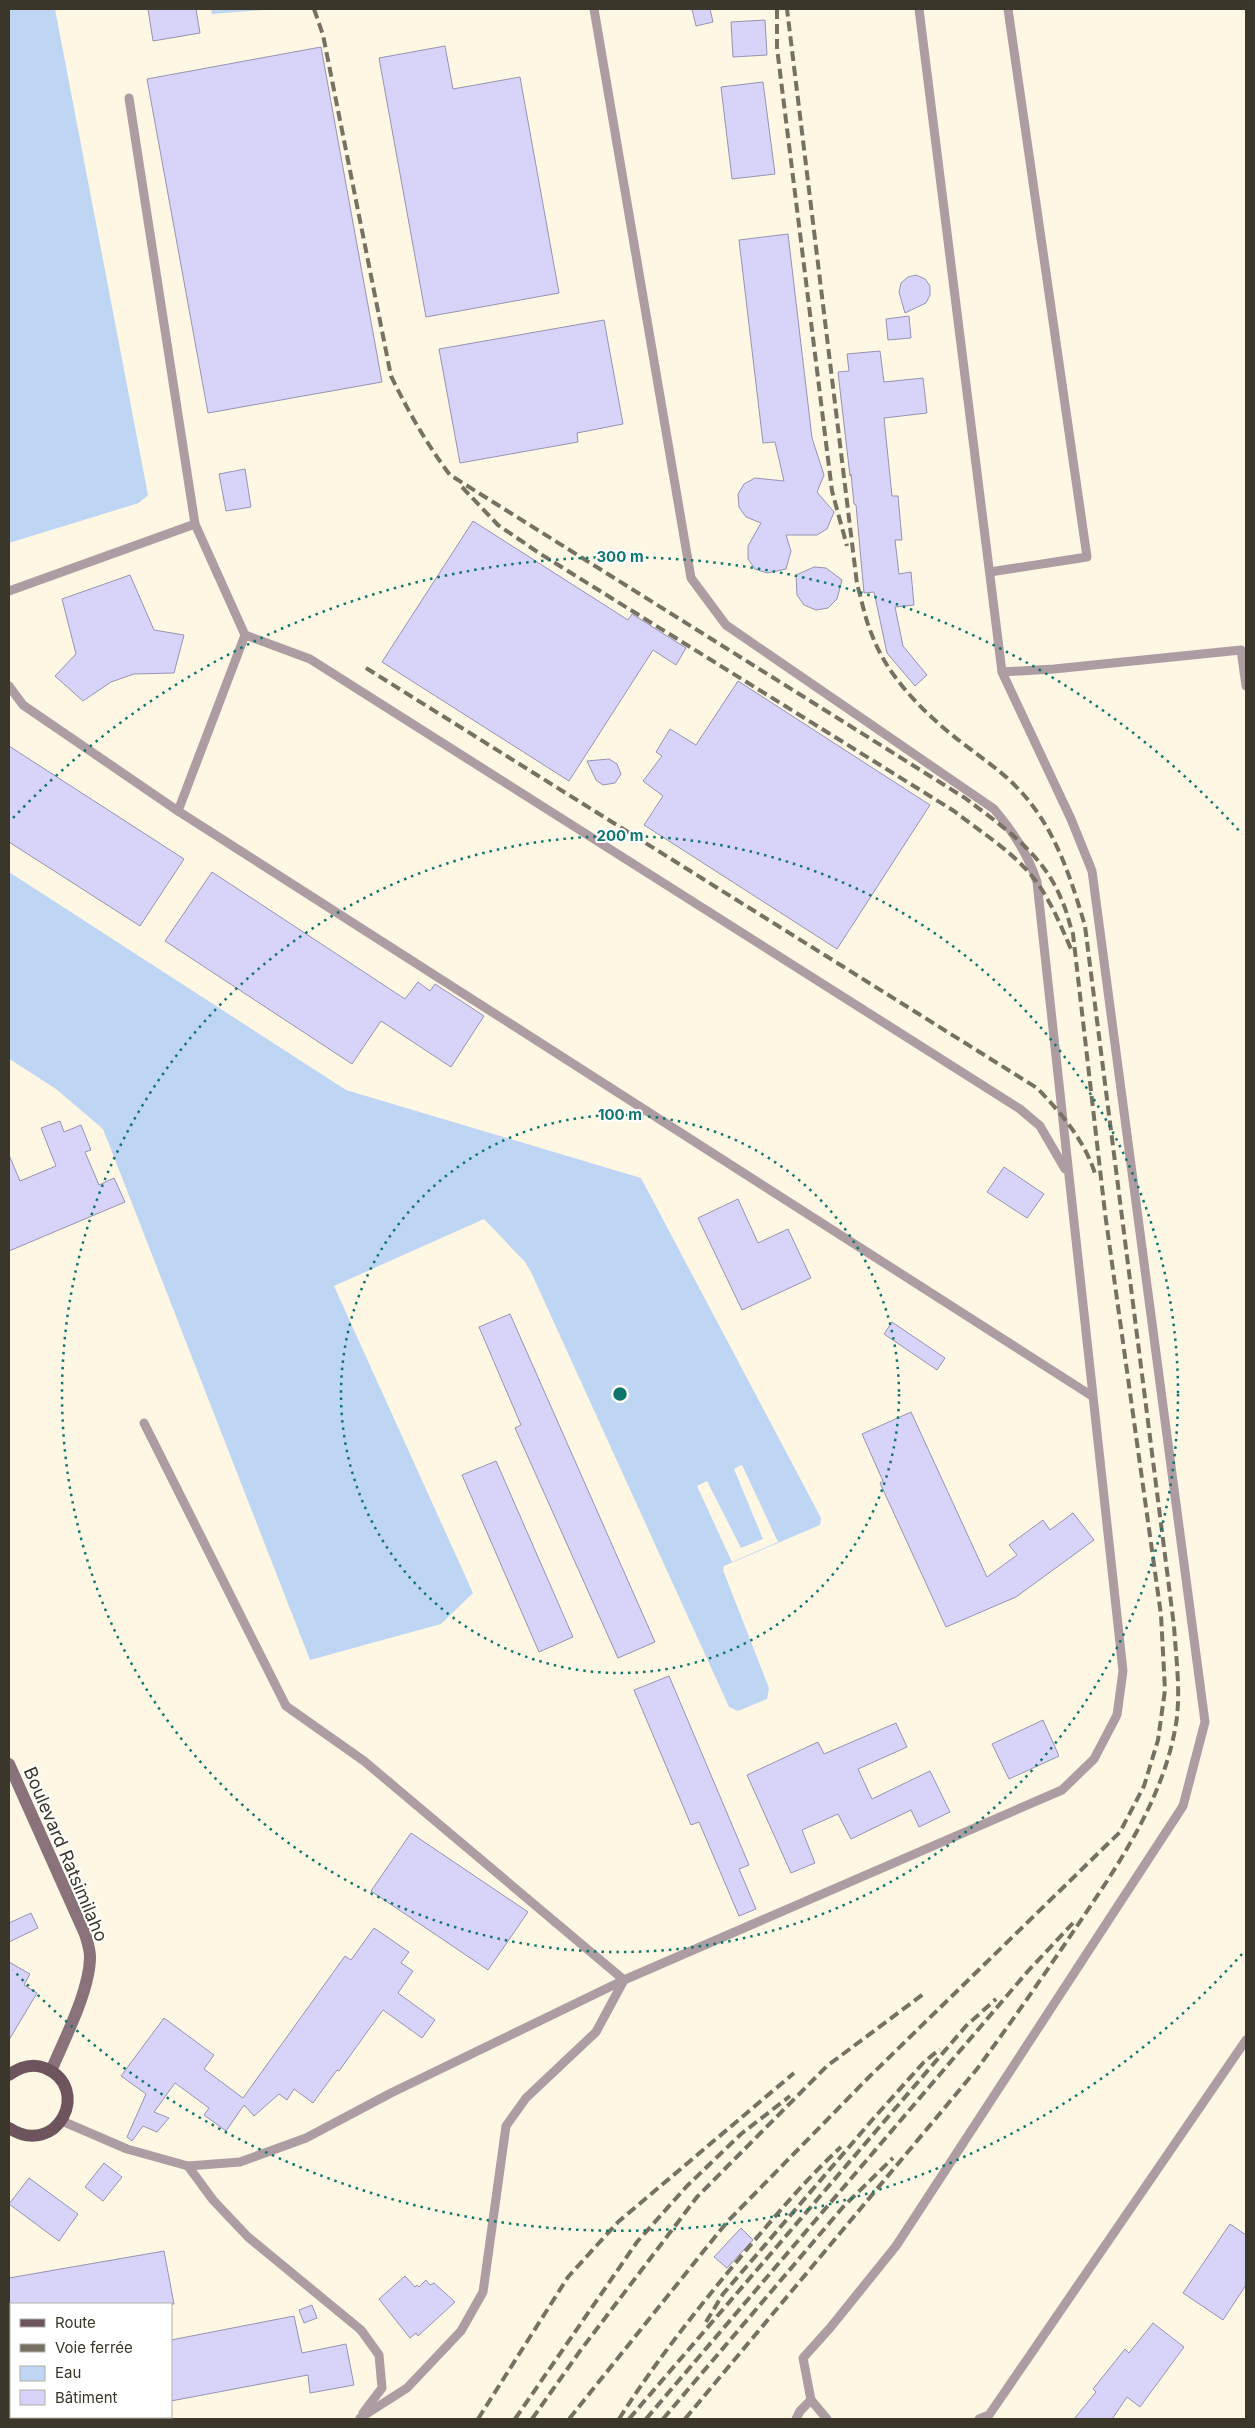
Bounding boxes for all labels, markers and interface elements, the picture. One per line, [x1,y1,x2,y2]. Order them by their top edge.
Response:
text: 300 m [596,547,644,566]
text: 200 m [597,826,643,845]
text: 100 m [598,1105,642,1124]
centre of rings [611,1385,629,1403]
street label: Boulevard Ratsimilaho [20,1764,112,1944]
legend [10,2303,172,2418]
text: Route [55,2313,96,2332]
text: Voie ferrée [55,2338,133,2357]
text: Eau [55,2363,81,2382]
text: Bâtiment [55,2388,118,2407]

